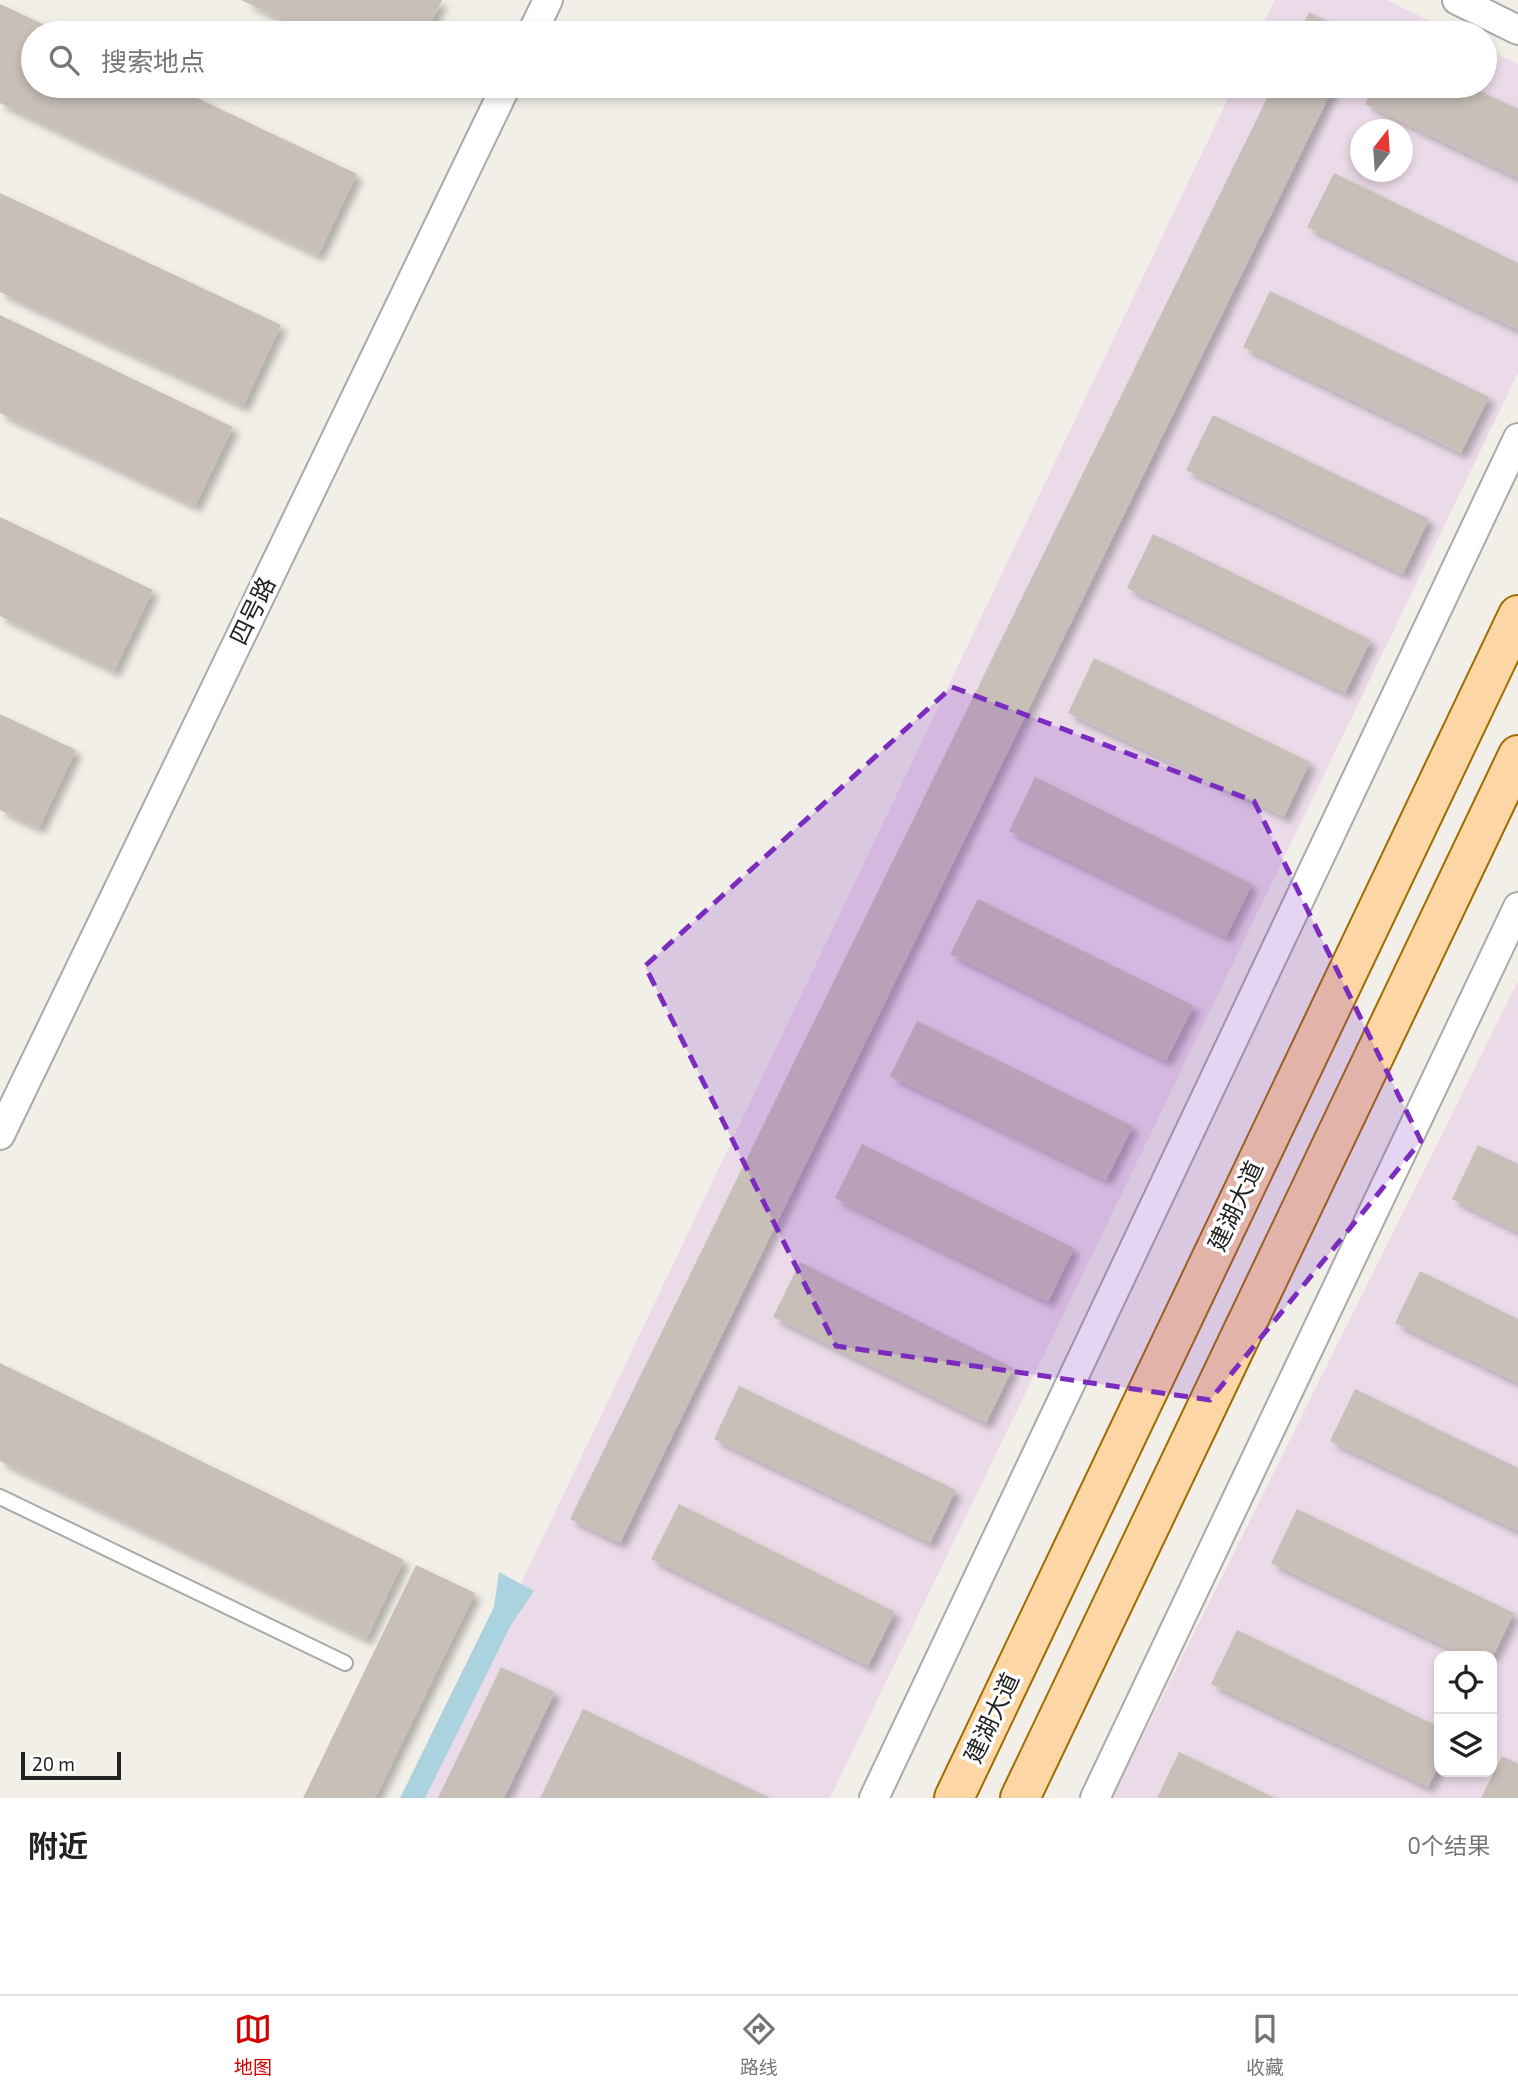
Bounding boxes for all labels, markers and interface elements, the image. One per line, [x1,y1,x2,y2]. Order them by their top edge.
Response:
search box [21,21,1497,98]
icon: search [45,41,83,79]
text: 搜索地点 [101,45,205,76]
north arrow [1350,119,1413,182]
street label: 四号路 [223,572,280,649]
street label: 建湖大道 [1201,1156,1268,1255]
map controls [1434,1651,1497,1777]
button: locate [1434,1651,1497,1714]
street label: 建湖大道 [957,1668,1024,1767]
button: layers [1434,1714,1497,1777]
scale bar [21,1749,121,1781]
text: 20 m [32,1752,75,1775]
text: 附近 [28,1827,88,1863]
text: 0个结果 [1407,1831,1490,1859]
tab: 地图 [234,2010,272,2079]
tab: 路线 [740,2010,778,2079]
tab: 收藏 [1246,2010,1284,2079]

